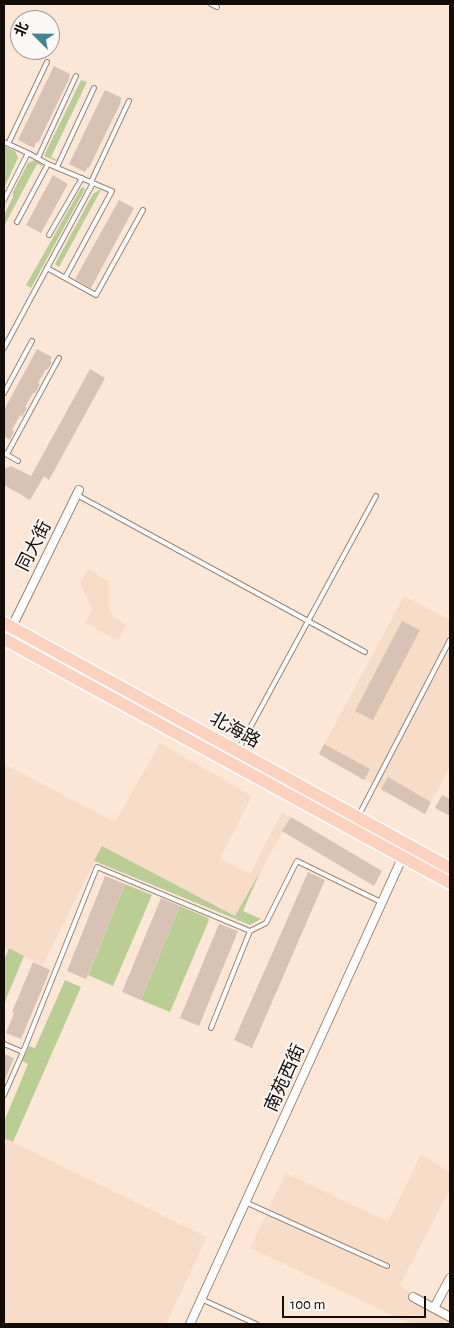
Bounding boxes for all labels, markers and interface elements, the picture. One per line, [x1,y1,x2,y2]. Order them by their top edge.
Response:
north arrow [10,10,60,60]
text: 北 [13,20,31,39]
street label: 同大街 [12,517,56,575]
street label: 北海路 [206,707,264,753]
street label: 南苑西街 [260,1041,310,1115]
scale bar [284,1286,428,1318]
text: 100 m [290,1297,325,1312]

